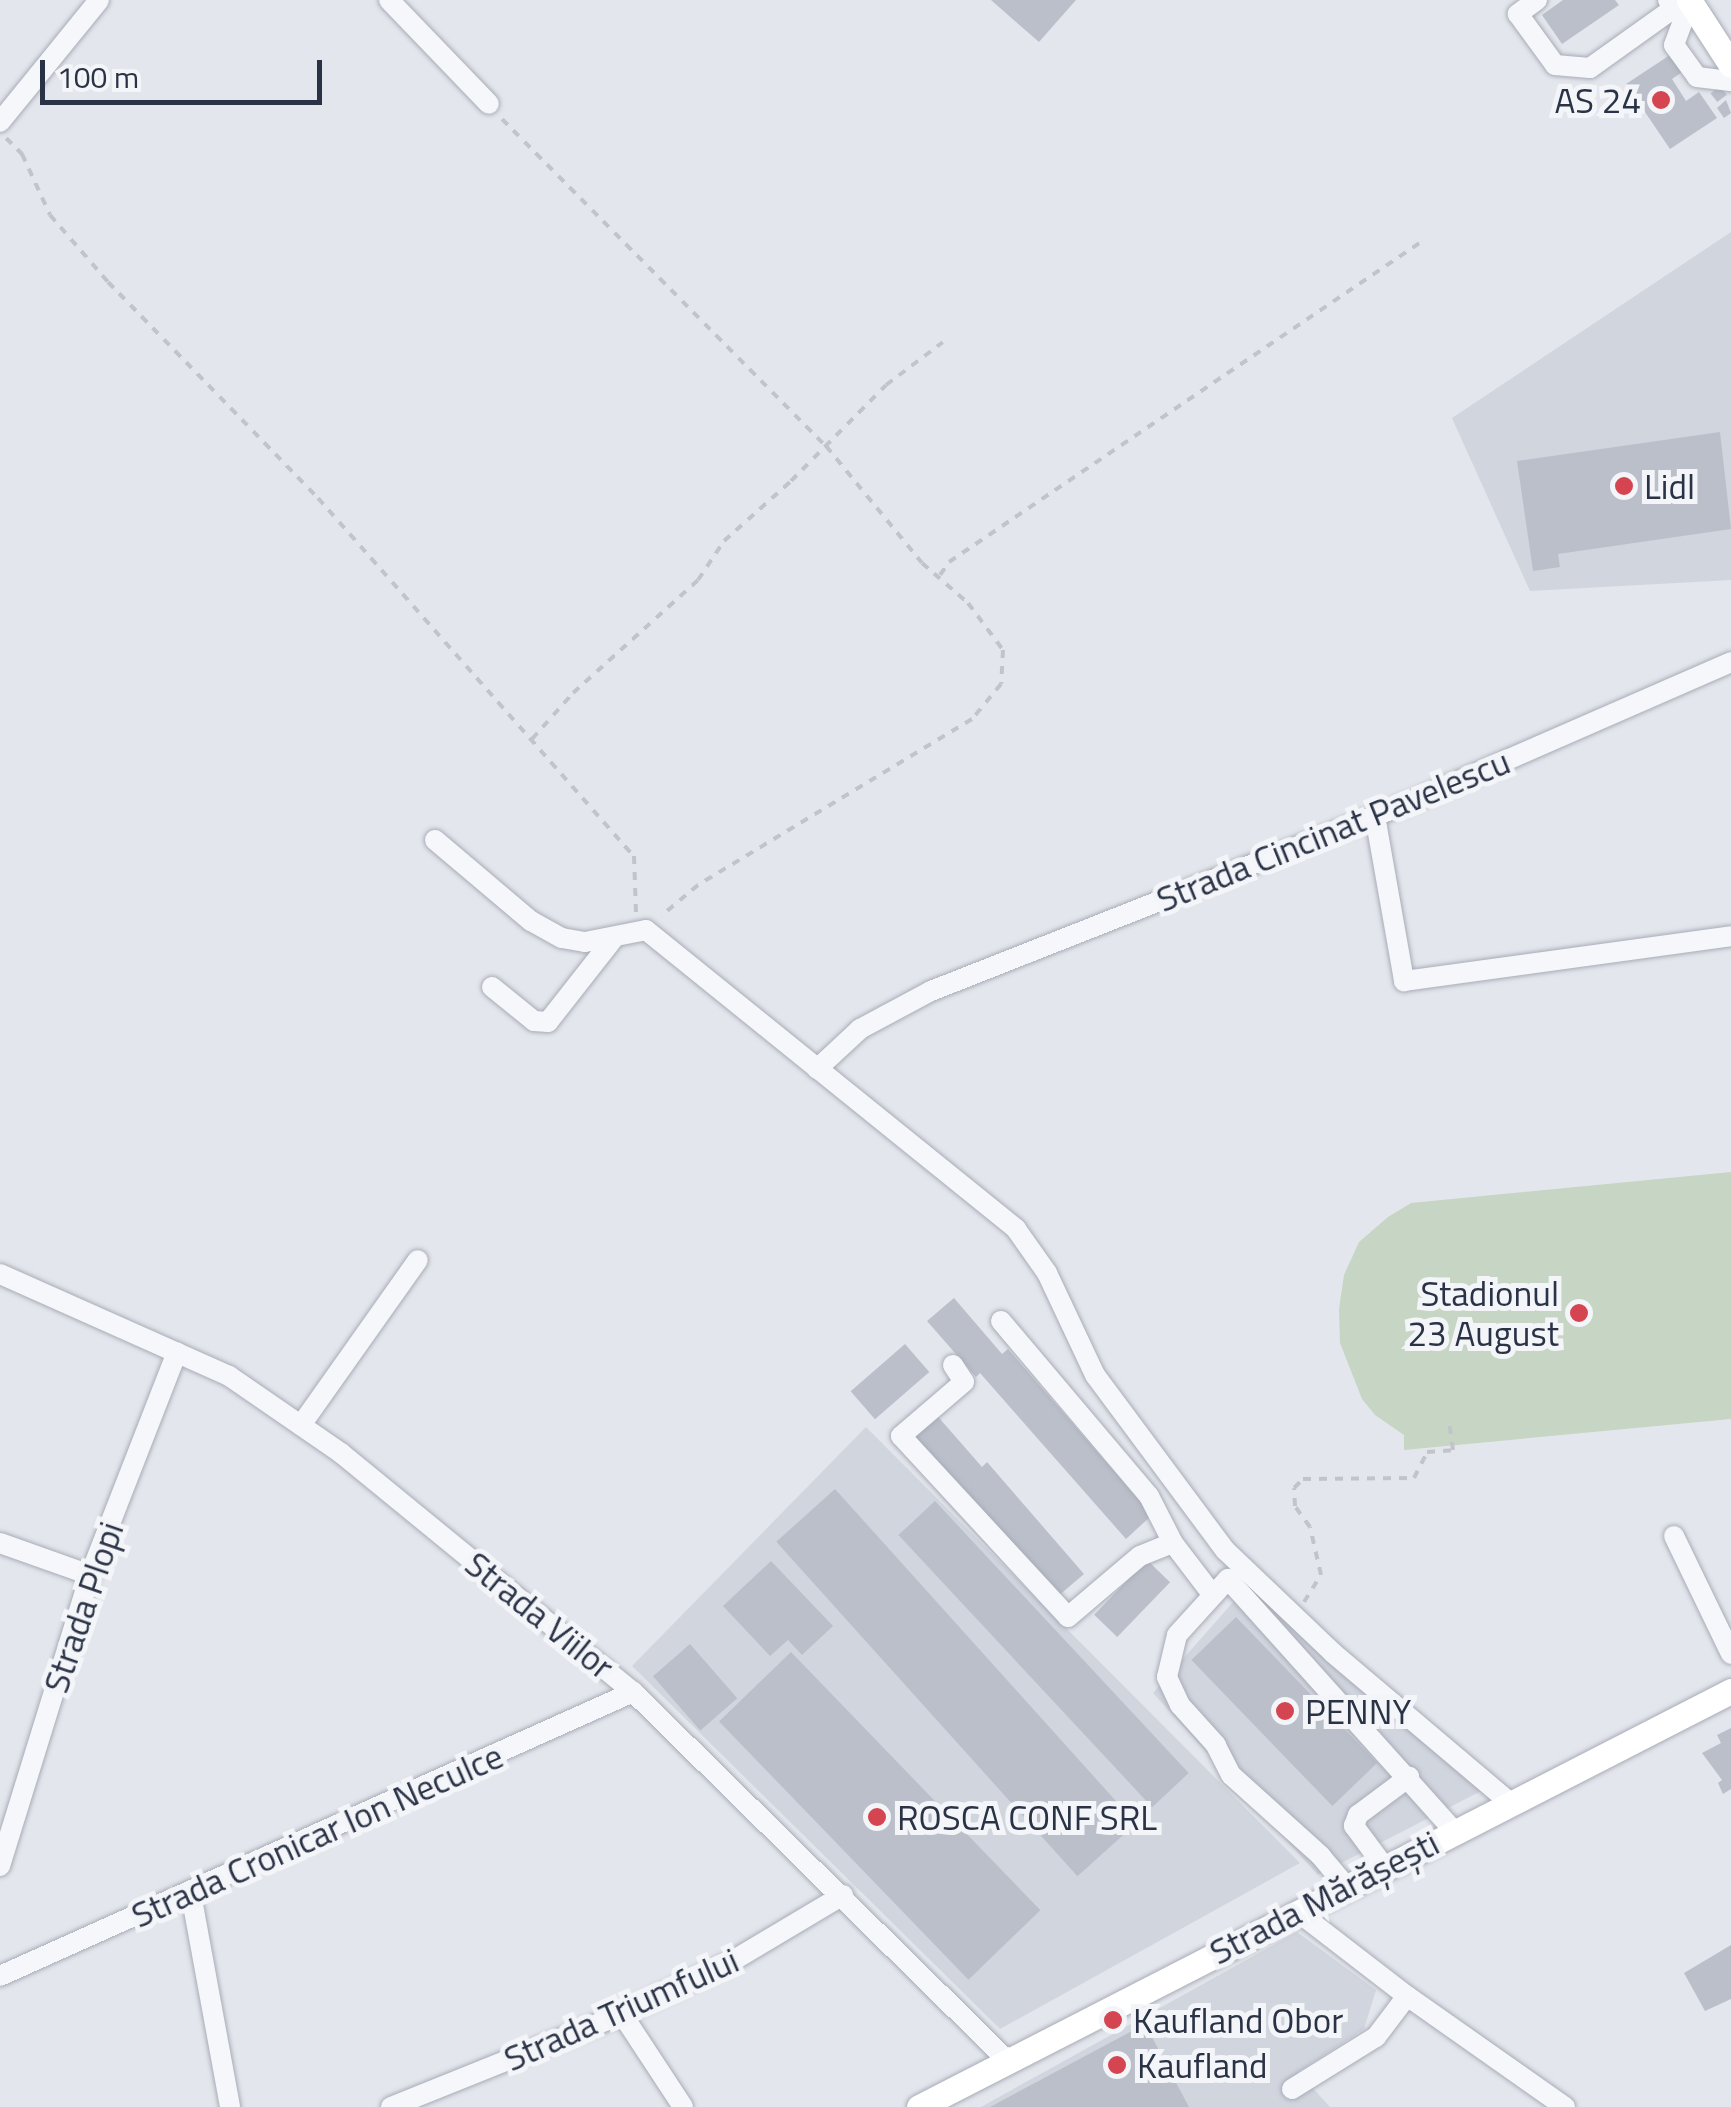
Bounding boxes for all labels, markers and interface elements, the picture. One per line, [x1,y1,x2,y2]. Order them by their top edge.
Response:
scale bar [45,40,328,102]
text: 100 m [57,54,139,100]
place label: AS 24 [1555,79,1641,121]
marker: AS 24 [1650,89,1672,111]
place label: Lidl [1644,465,1695,507]
marker: Lidl [1613,475,1635,497]
street label: Strada Cincinat Pavelescu [1150,740,1516,920]
place label: Stadionul 23 August [1408,1272,1559,1354]
marker: Stadionul 23 August [1568,1302,1590,1324]
street label: Strada Plopi [34,1516,132,1698]
street label: Strada Viilor [457,1542,623,1688]
place label: PENNY [1305,1690,1411,1732]
marker: PENNY [1274,1700,1296,1722]
street label: Strada Cronicar Ion Neculce [125,1734,509,1936]
place label: ROSCA CONF SRL [897,1796,1157,1838]
marker: ROSCA CONF SRL [866,1806,888,1828]
street label: Strada Mărășești [1203,1821,1445,1973]
street label: Strada Triumfului [497,1939,745,2079]
place label: Kaufland Obor [1133,1999,1343,2041]
marker: Kaufland Obor [1102,2009,1124,2031]
place label: Kaufland [1137,2044,1268,2086]
marker: Kaufland [1106,2054,1128,2076]

